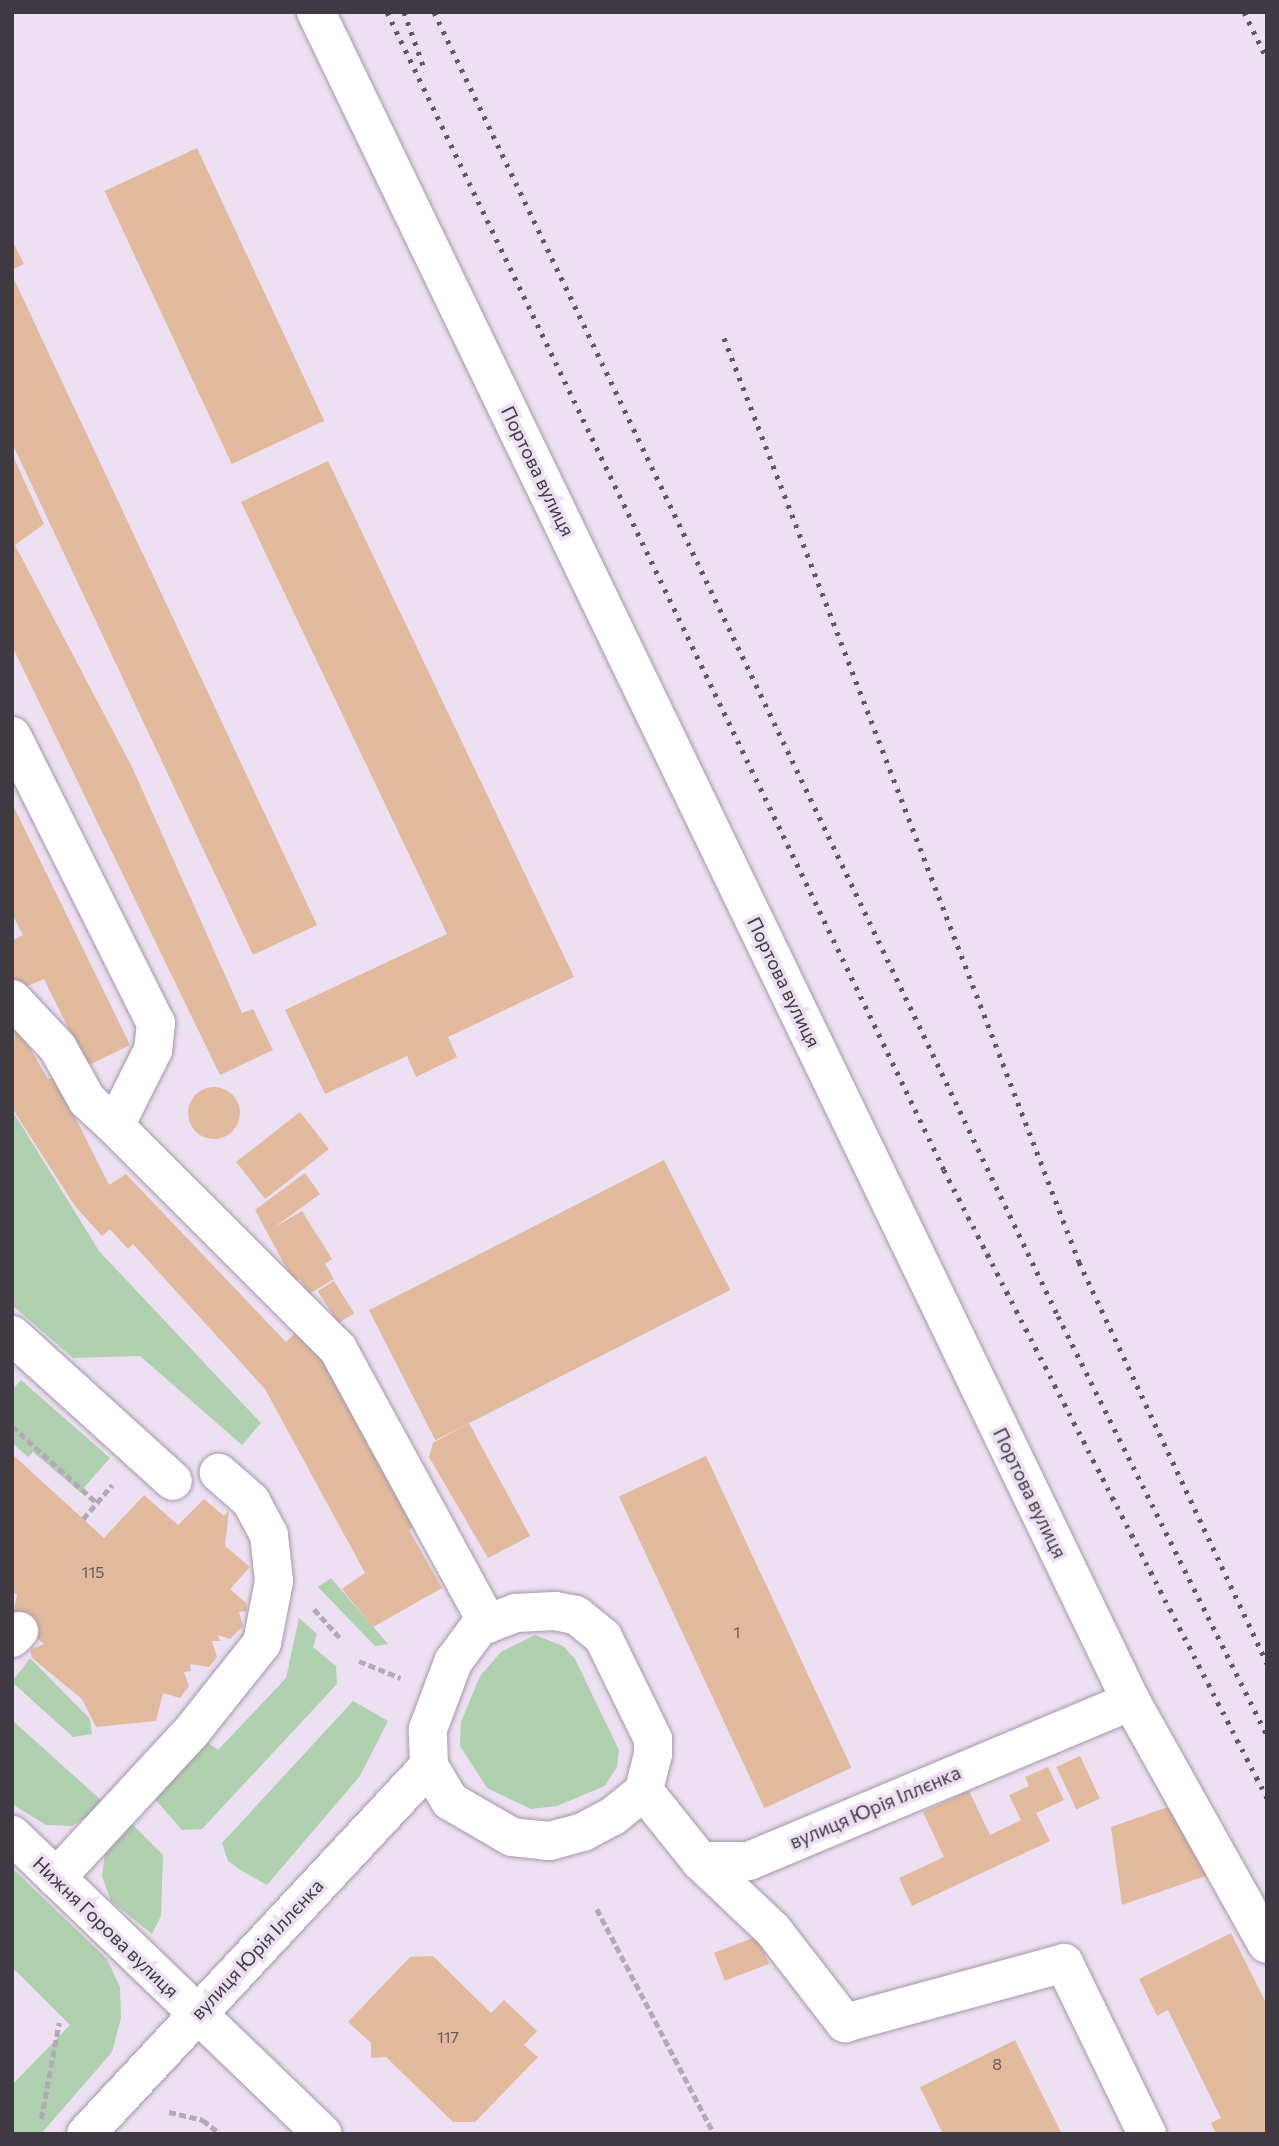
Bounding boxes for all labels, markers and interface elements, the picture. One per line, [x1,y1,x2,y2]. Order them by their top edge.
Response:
street label: Портова вулиця [497,402,579,540]
street label: Портова вулиця [743,913,825,1051]
street label: Портова вулиця [989,1424,1071,1562]
house number: 115 [82,1562,104,1582]
house number: 1 [734,1622,740,1642]
street label: вулиця Юрія Іллєнка [786,1761,964,1853]
street label: Нижня Горова вулиця [29,1852,183,2002]
street label: вулиця Юрія Іллєнка [186,1874,328,2024]
house number: 117 [437,2027,459,2047]
house number: 8 [992,2054,1002,2074]

